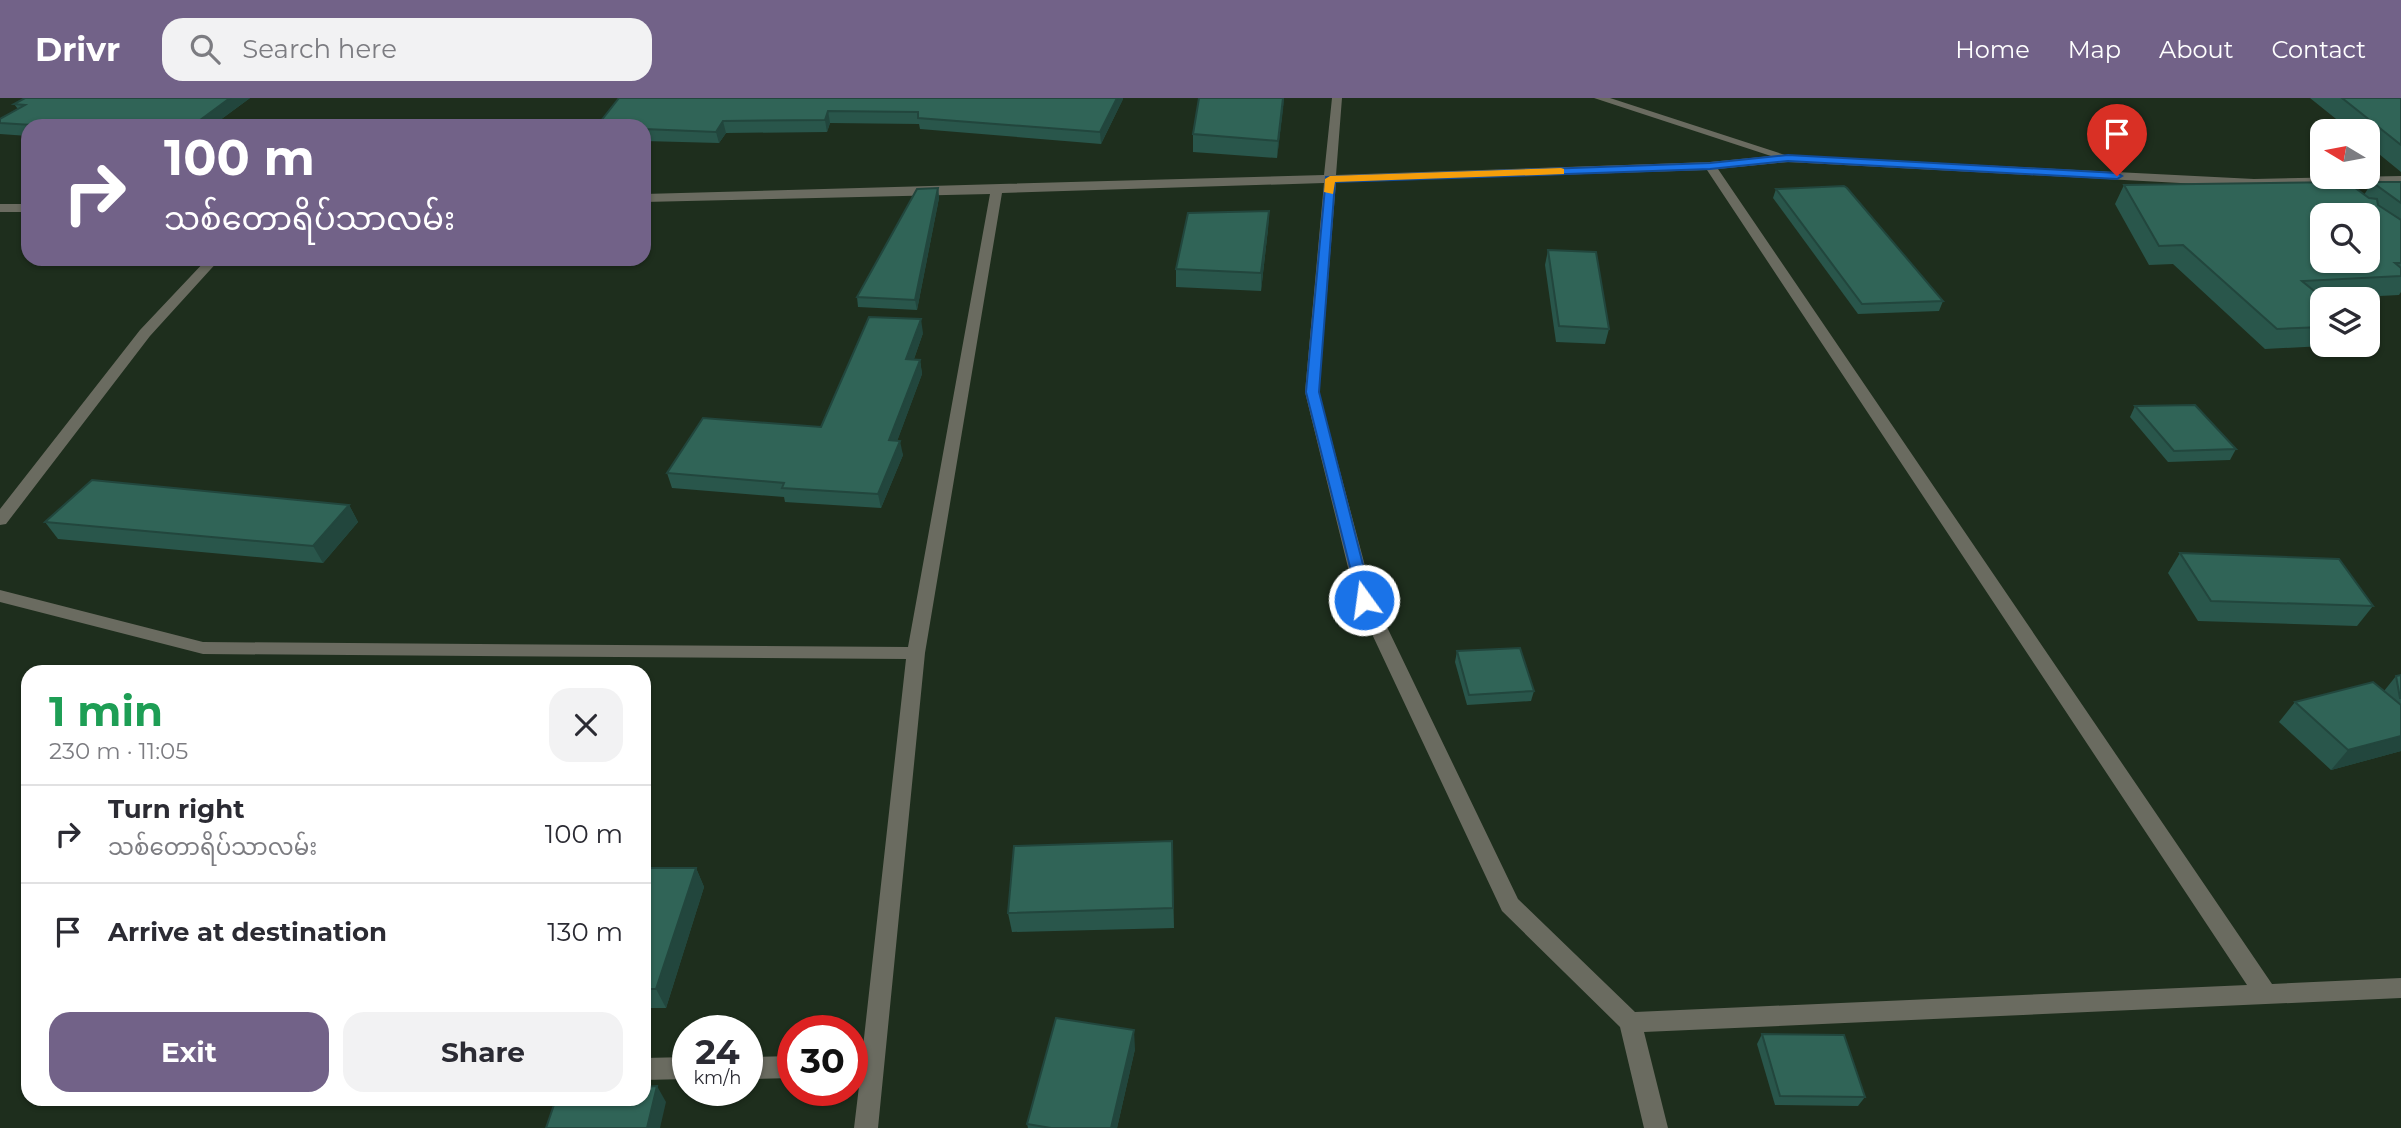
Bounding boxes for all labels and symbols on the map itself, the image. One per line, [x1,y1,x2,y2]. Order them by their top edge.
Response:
pin [2087,104,2147,176]
north arrow [2310,119,2380,189]
position arrow [1327,563,1401,637]
speed limit sign: 30 [777,1015,868,1106]

